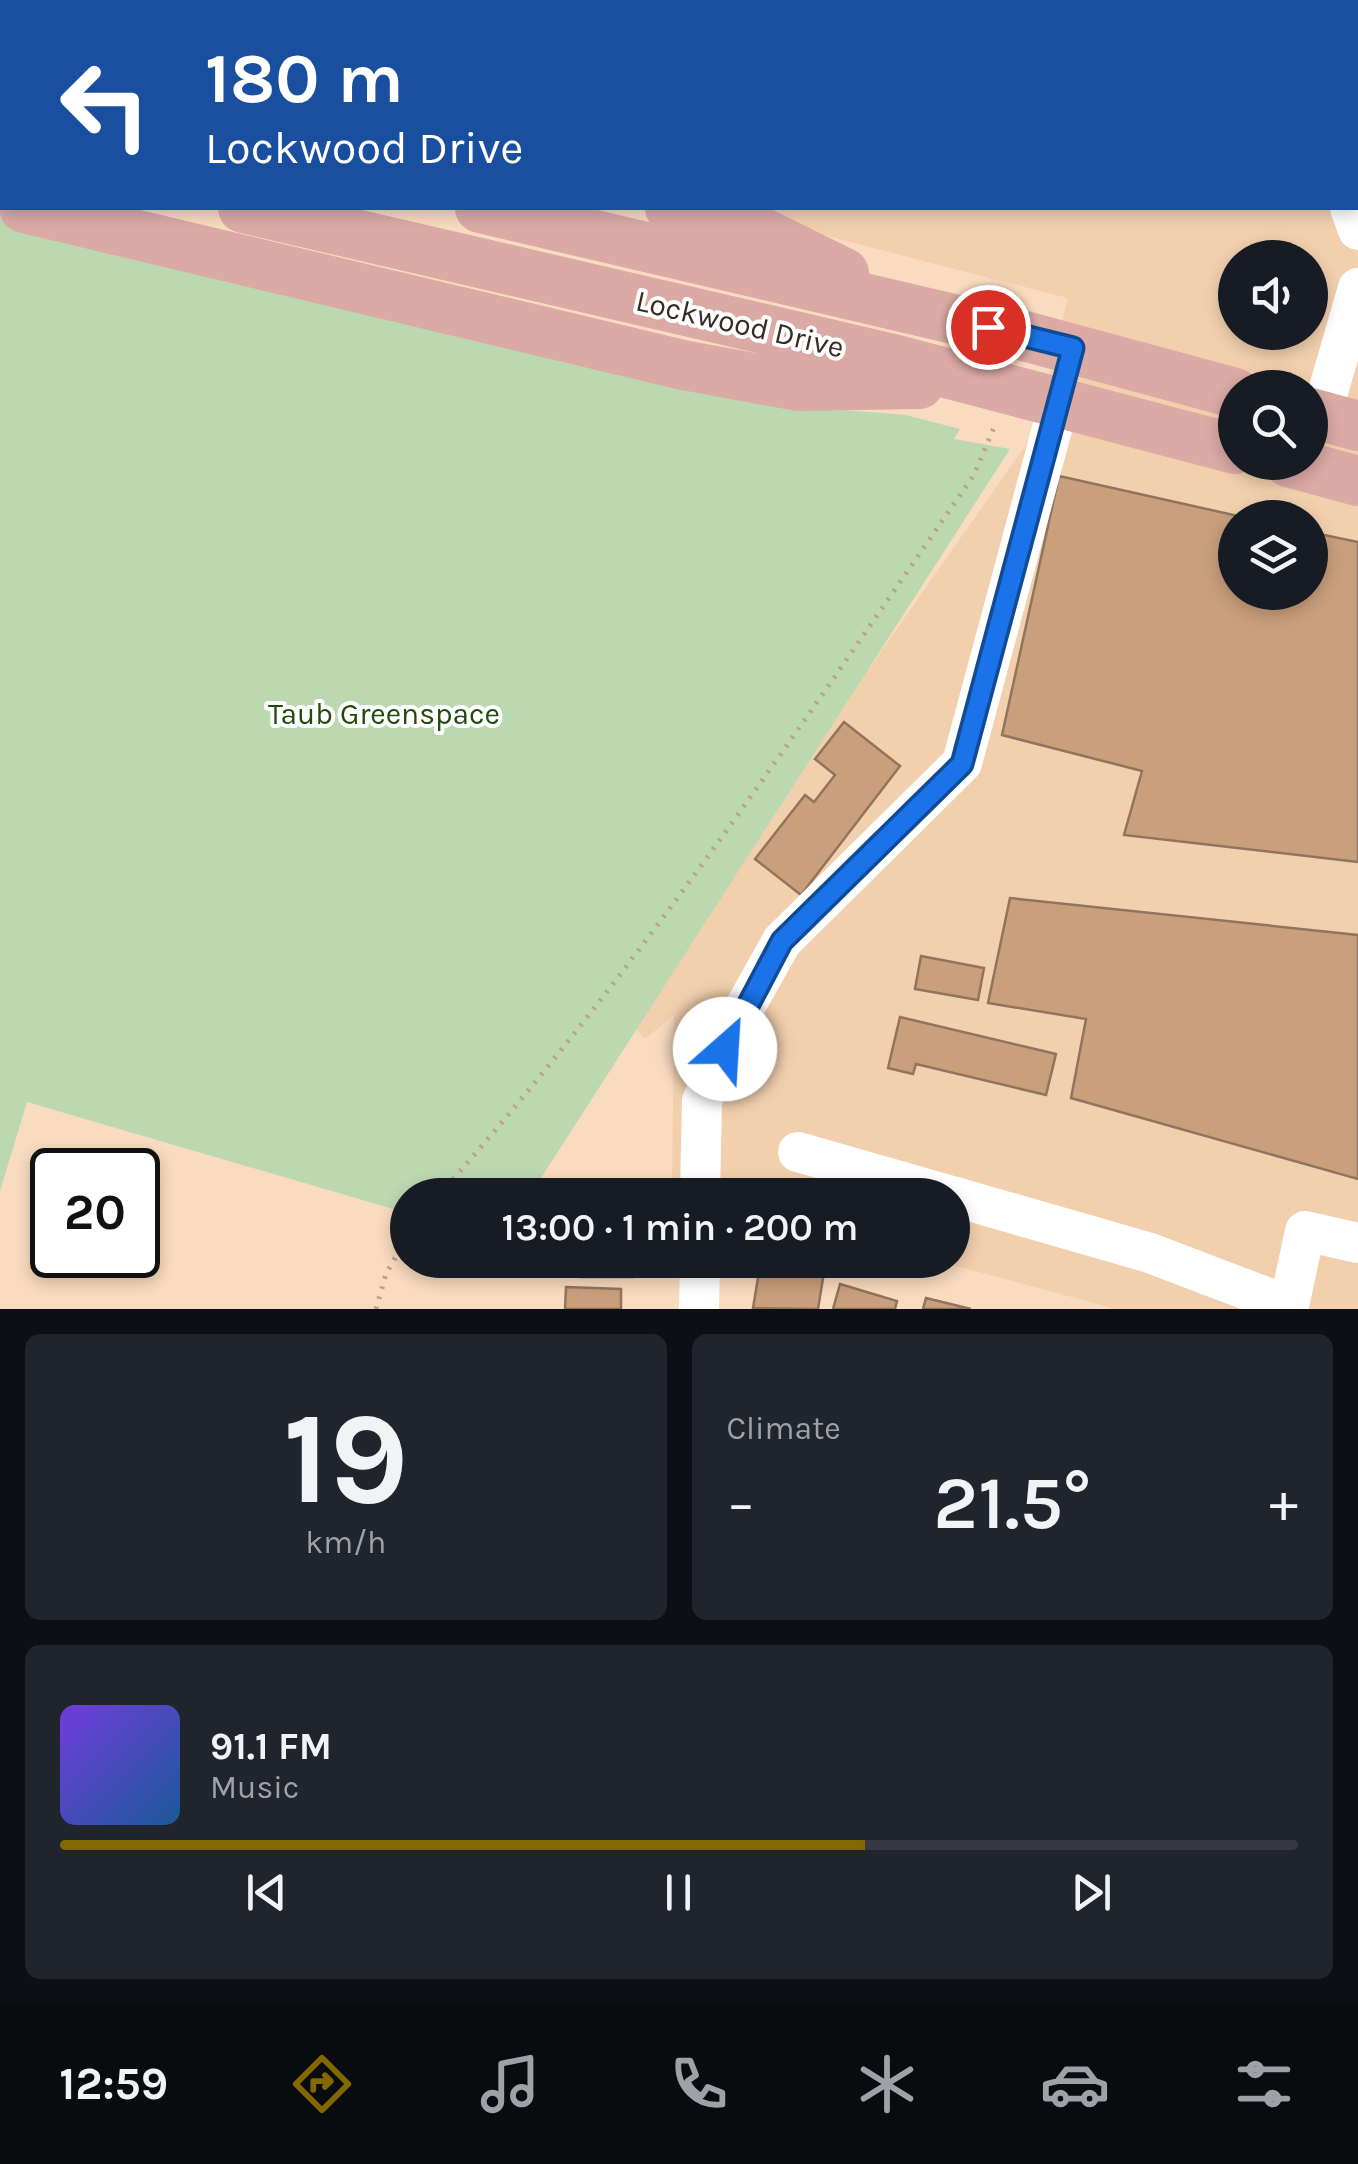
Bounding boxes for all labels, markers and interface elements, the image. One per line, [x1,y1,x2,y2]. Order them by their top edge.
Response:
text: 180 m [205,38,404,120]
icon: left [40,40,170,170]
text: Lockwood Drive [205,122,523,174]
map controls [1218,240,1328,610]
button: sound [1218,240,1328,350]
street label: Lockwood Drive [633,283,847,365]
pin [946,285,1031,370]
icon: arrive [961,300,1016,355]
button: search [1218,370,1328,480]
button: layers [1218,500,1328,610]
park label: Taub Greenspace [268,696,500,732]
position arrow [673,997,777,1101]
speed limit sign: 20 [30,1148,160,1278]
text: 13:00 · 1 min · 200 m [502,1205,858,1250]
text: 19 [283,1383,409,1535]
text: Climate [727,1410,841,1447]
text: 21.5° [933,1459,1091,1547]
text: − [727,1471,755,1535]
text: + [1269,1471,1298,1535]
text: km/h [305,1524,386,1561]
text: 91.1 FM [210,1724,332,1769]
text: Music [210,1769,299,1806]
icon: previous [239,1865,294,1920]
icon: pause [651,1865,706,1920]
icon: next [1064,1865,1119,1920]
icon: directions [287,2049,357,2119]
icon: music [475,2049,545,2119]
icon: phone [664,2049,734,2119]
icon: climate [852,2049,922,2119]
icon: car [1040,2049,1110,2119]
icon: filters [1229,2049,1299,2119]
text: 12:59 [59,2058,168,2110]

